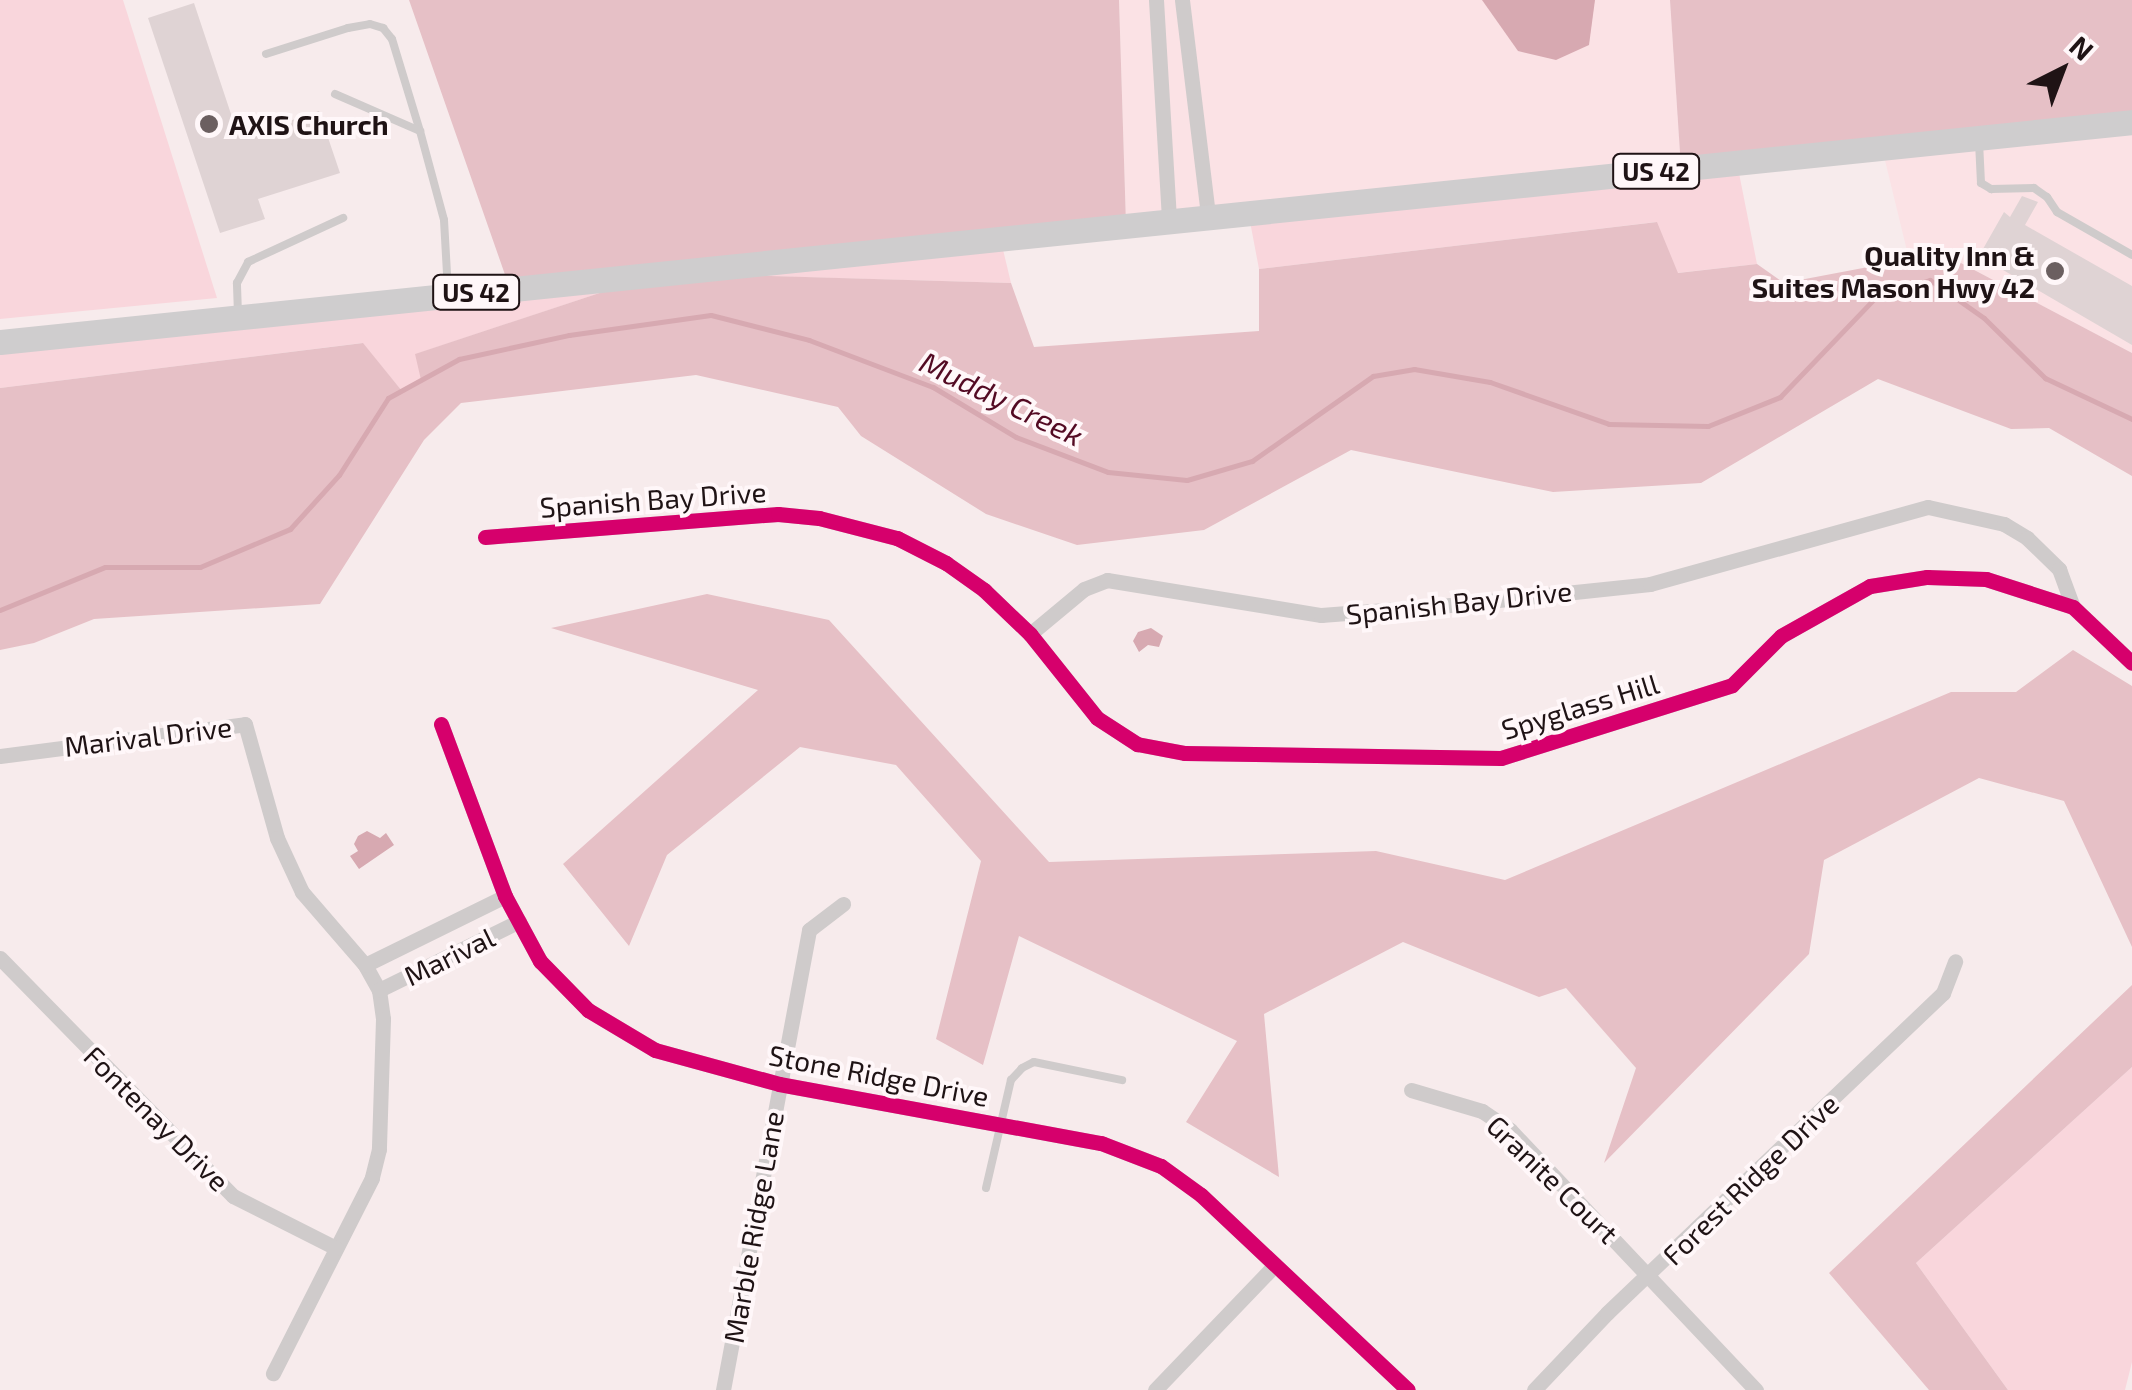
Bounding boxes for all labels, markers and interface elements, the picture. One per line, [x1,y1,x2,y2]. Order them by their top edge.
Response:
north arrow [2012,20,2112,120]
text: N [2063,28,2101,67]
place label: AXIS Church [229,107,389,141]
marker: AXIS Church [198,113,220,135]
road number: US 42 [1611,151,1701,191]
place label: Quality Inn & Suites Mason Hwy 42 [1751,238,2035,304]
marker: Quality Inn & Suites Mason Hwy 42 [2044,260,2066,282]
road number: US 42 [431,272,521,312]
water label: Muddy Creek [915,343,1089,453]
street label: Spanish Bay Drive [538,474,768,524]
street label: Spanish Bay Drive [1344,573,1574,631]
street label: Spyglass Hill [1497,666,1663,746]
street label: Marival Drive [62,709,234,763]
street label: Marival [398,920,500,992]
street label: Stone Ridge Drive [766,1037,992,1113]
street label: Fontenay Drive [77,1038,237,1198]
street label: Forest Ridge Drive [1655,1087,1845,1271]
street label: Marble Ridge Lane [716,1108,790,1346]
street label: Granite Court [1481,1108,1625,1250]

